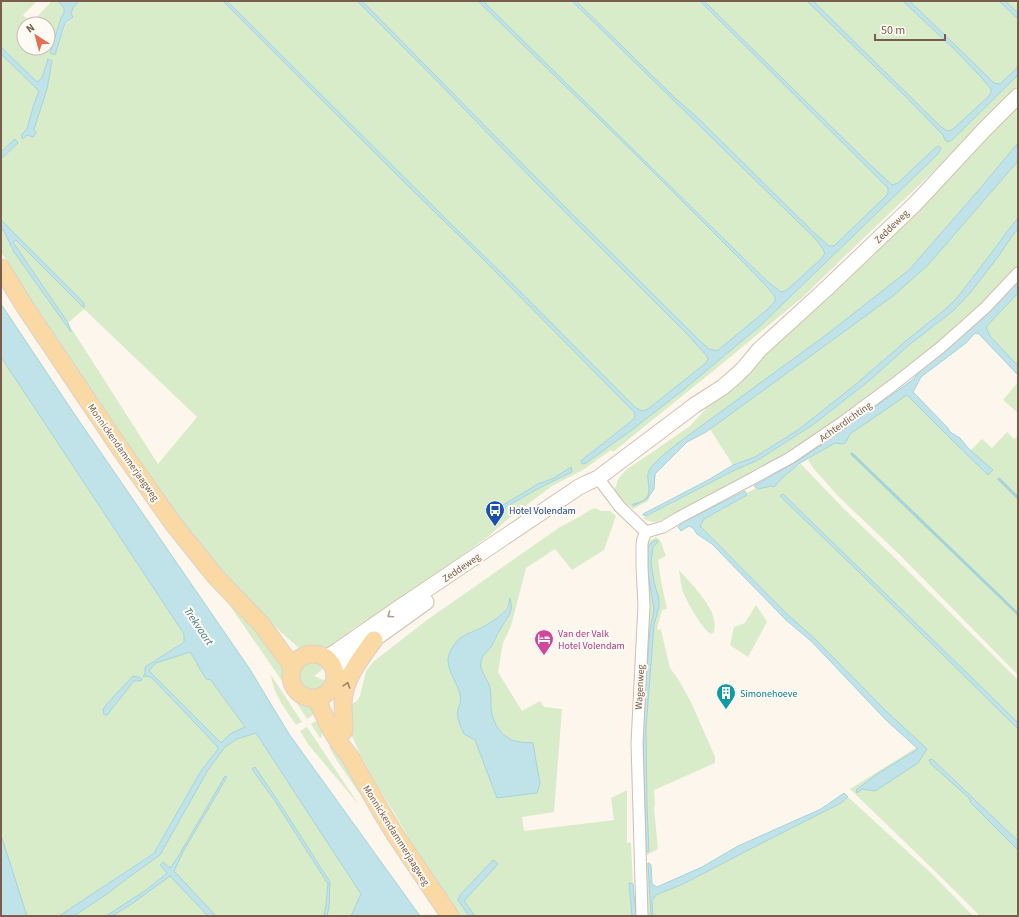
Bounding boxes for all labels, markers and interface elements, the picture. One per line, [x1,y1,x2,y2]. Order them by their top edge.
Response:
north arrow [16,16,56,56]
scale bar [875,16,945,42]
text: N [23,20,38,37]
text: 50 m [881,22,905,39]
street label: Zeddeweg [871,207,912,247]
street label: Achterdichting [816,398,875,445]
street label: Monnickendammerjaagweg [84,401,162,504]
bus stop icon: Hotel Volendam [484,499,506,527]
place label: Hotel Volendam [509,504,576,518]
street label: Zeddeweg [440,550,483,586]
water label: Trekvaart [180,604,217,649]
one-way arrow [387,610,394,617]
place label: Van der Valk Hotel Volendam [558,627,625,653]
hotel icon: Van der Valk Hotel Volendam [533,628,555,656]
street label: Wagenweg [632,664,648,710]
one-way arrow [342,682,351,689]
building icon: Simonehoeve [715,682,737,710]
place label: Simonehoeve [740,687,797,701]
street label: Monnickendammerjaagweg [359,783,433,888]

